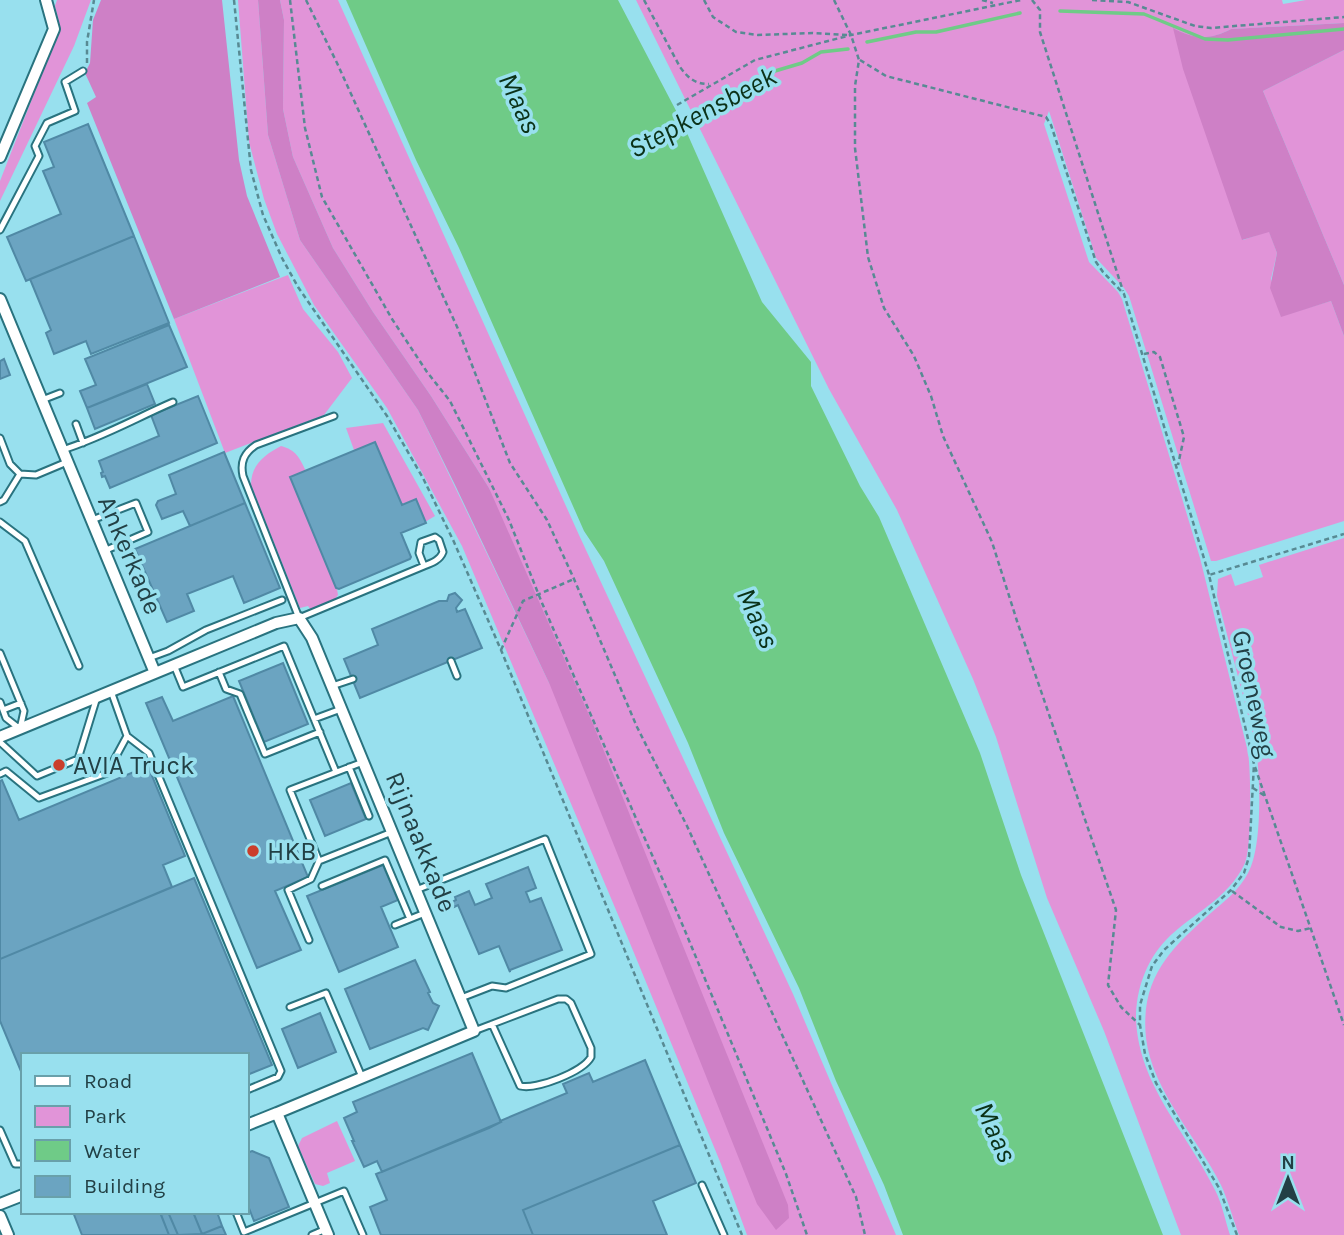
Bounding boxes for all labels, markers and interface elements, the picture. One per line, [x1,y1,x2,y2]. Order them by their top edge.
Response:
water label: Stepkensbeek [622,59,782,165]
water label: Maas [492,68,548,138]
street label: Ankerkade [91,491,169,619]
water label: Maas [730,583,786,653]
street label: Groeneweg [1225,627,1283,761]
place label: AVIA Truck [73,750,195,781]
marker: AVIA Truck [51,757,67,773]
street label: Rijnaakkade [379,767,463,917]
place label: HKB [267,836,316,867]
marker: HKB [245,843,261,859]
legend [21,1053,248,1214]
text: Road [84,1069,132,1093]
water label: Maas [968,1097,1024,1167]
text: Park [84,1104,127,1128]
text: Water [84,1139,140,1163]
north arrow [1253,1144,1323,1214]
text: N [1281,1152,1295,1174]
text: Building [84,1174,165,1198]

